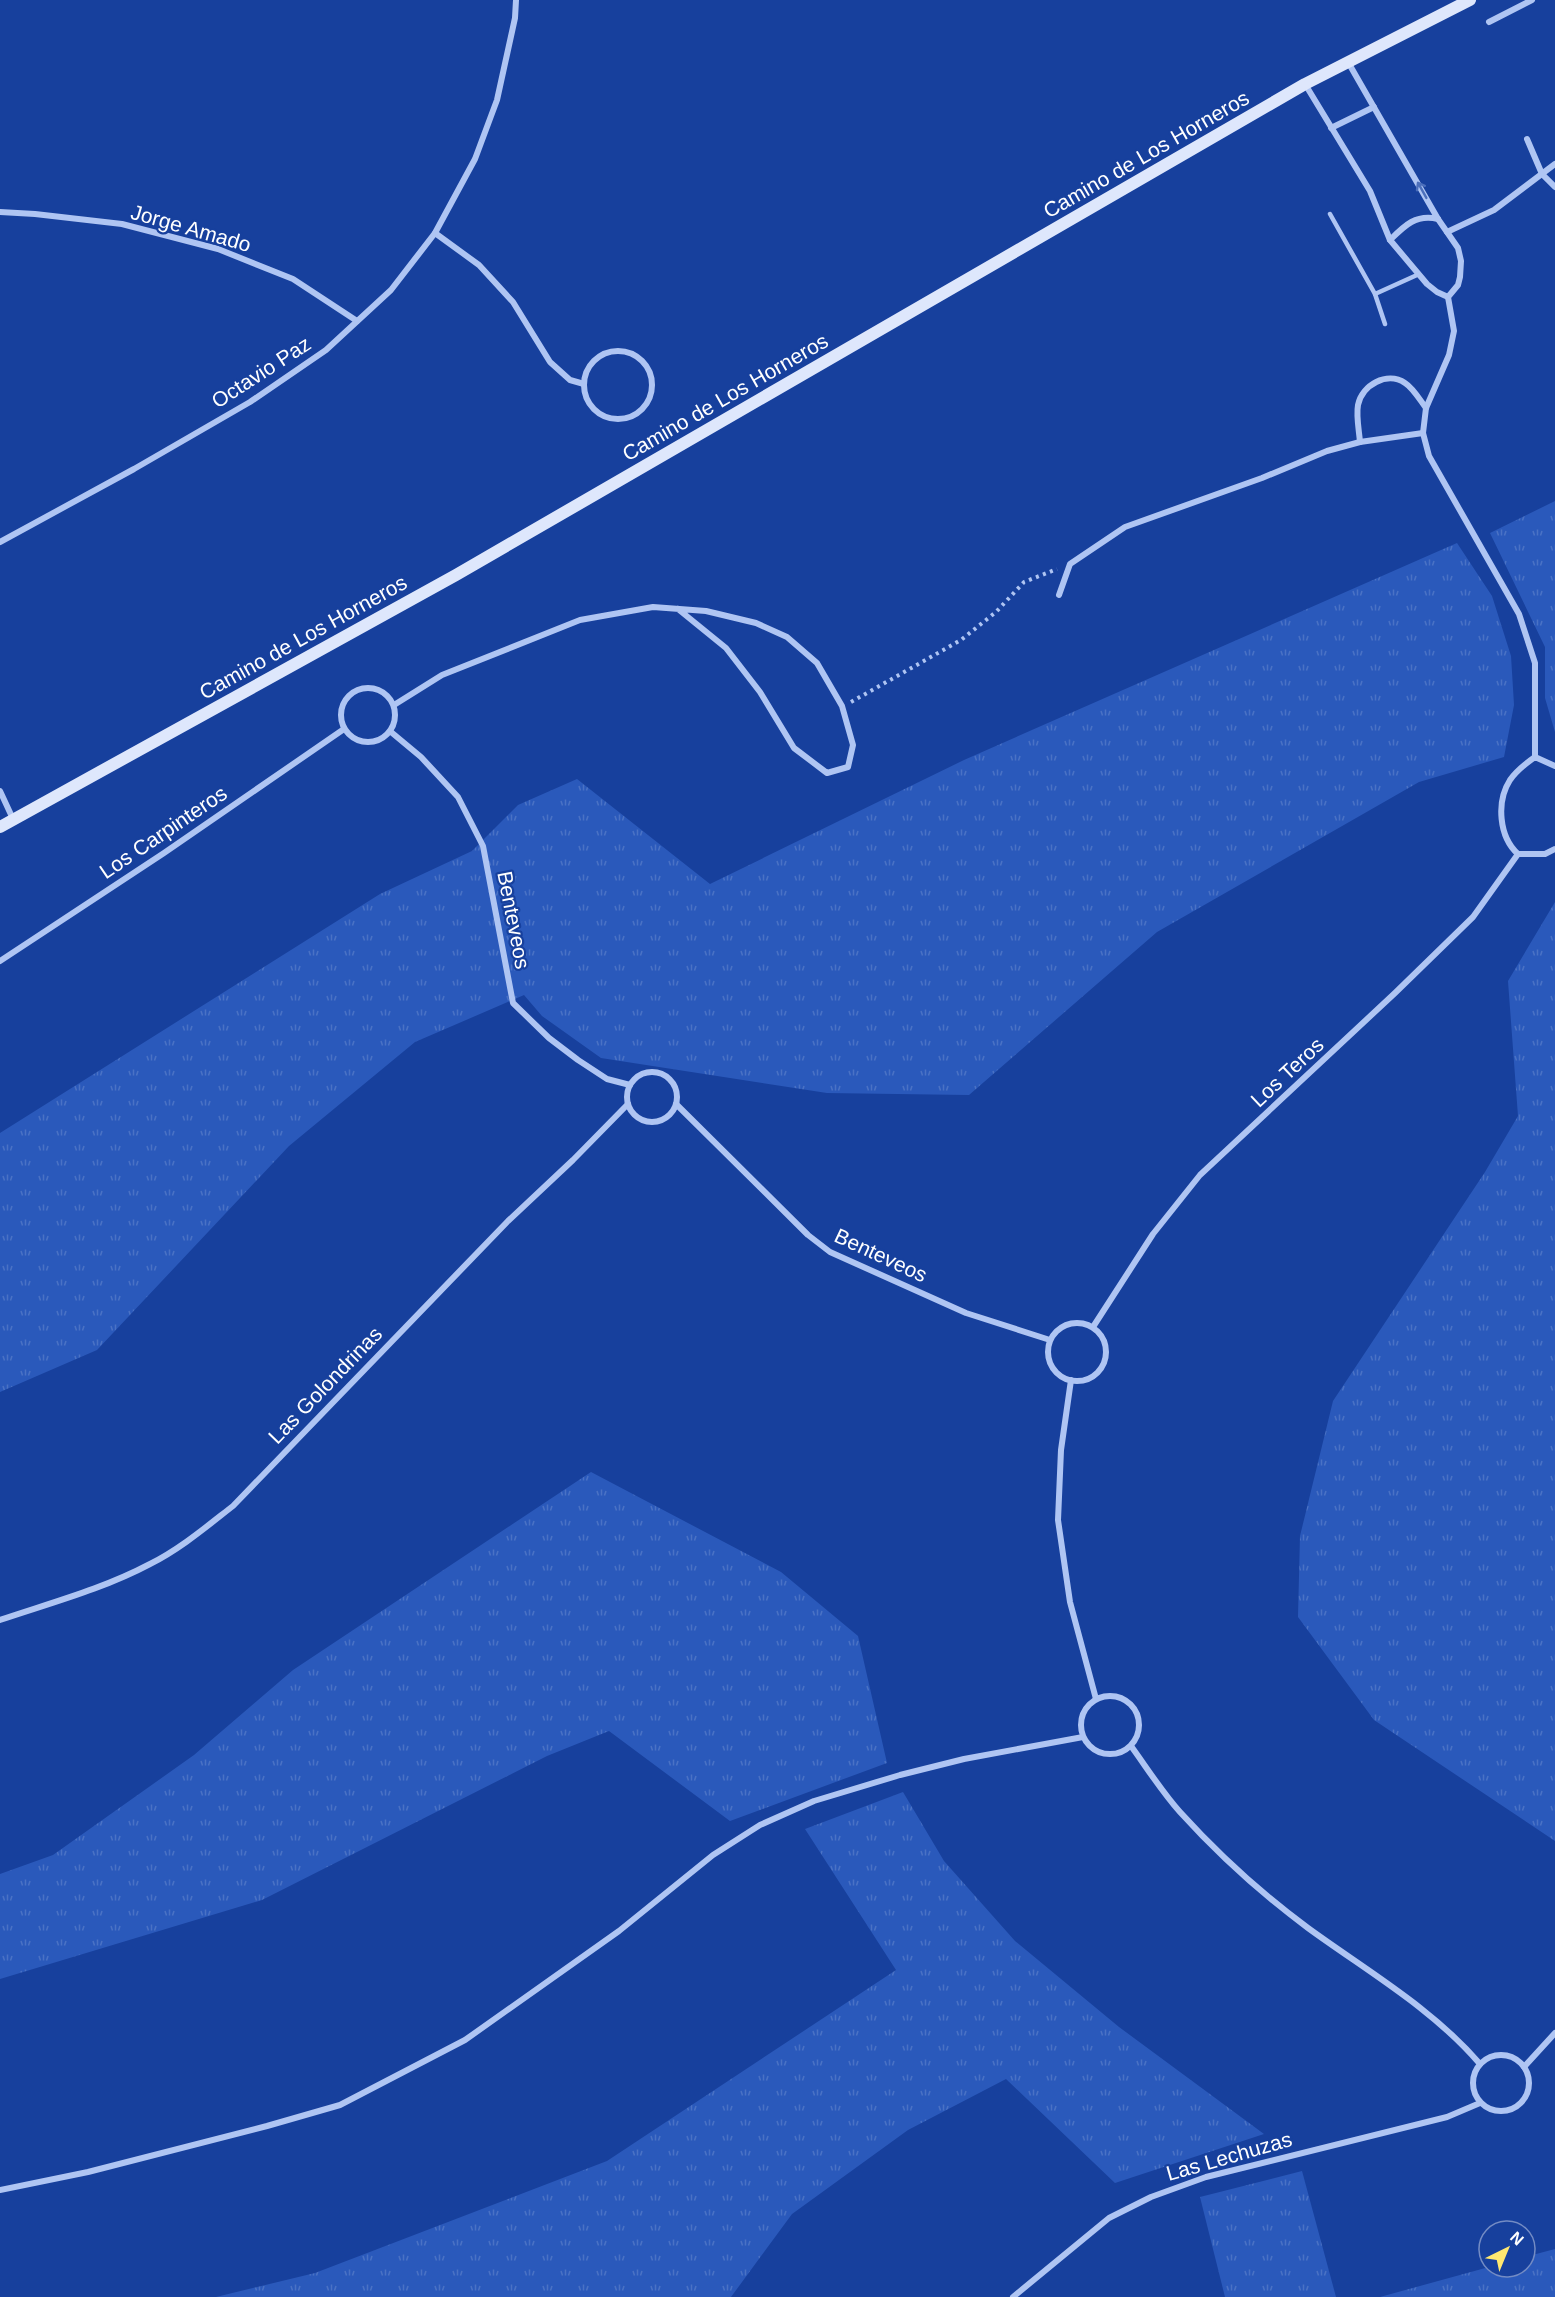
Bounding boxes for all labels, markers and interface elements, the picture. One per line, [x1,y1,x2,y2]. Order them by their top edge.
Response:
street label: Camino de Los Horneros [1039,86,1253,222]
one-way arrow [1416,182,1428,199]
street label: Jorge Amado [128,200,254,256]
street label: Camino de Los Horneros [618,329,832,465]
street label: Octavio Paz [207,332,315,412]
street label: Camino de Los Horneros [195,570,411,704]
street label: Los Carpinteros [95,781,231,883]
street label: Benteveos [493,869,535,971]
street label: Los Teros [1246,1033,1328,1111]
street label: Benteveos [831,1224,931,1286]
street label: Las Golondrinas [264,1322,386,1448]
street label: Las Lechuzas [1164,2127,1294,2185]
north arrow [1477,2219,1537,2279]
text: N [1507,2228,1527,2249]

